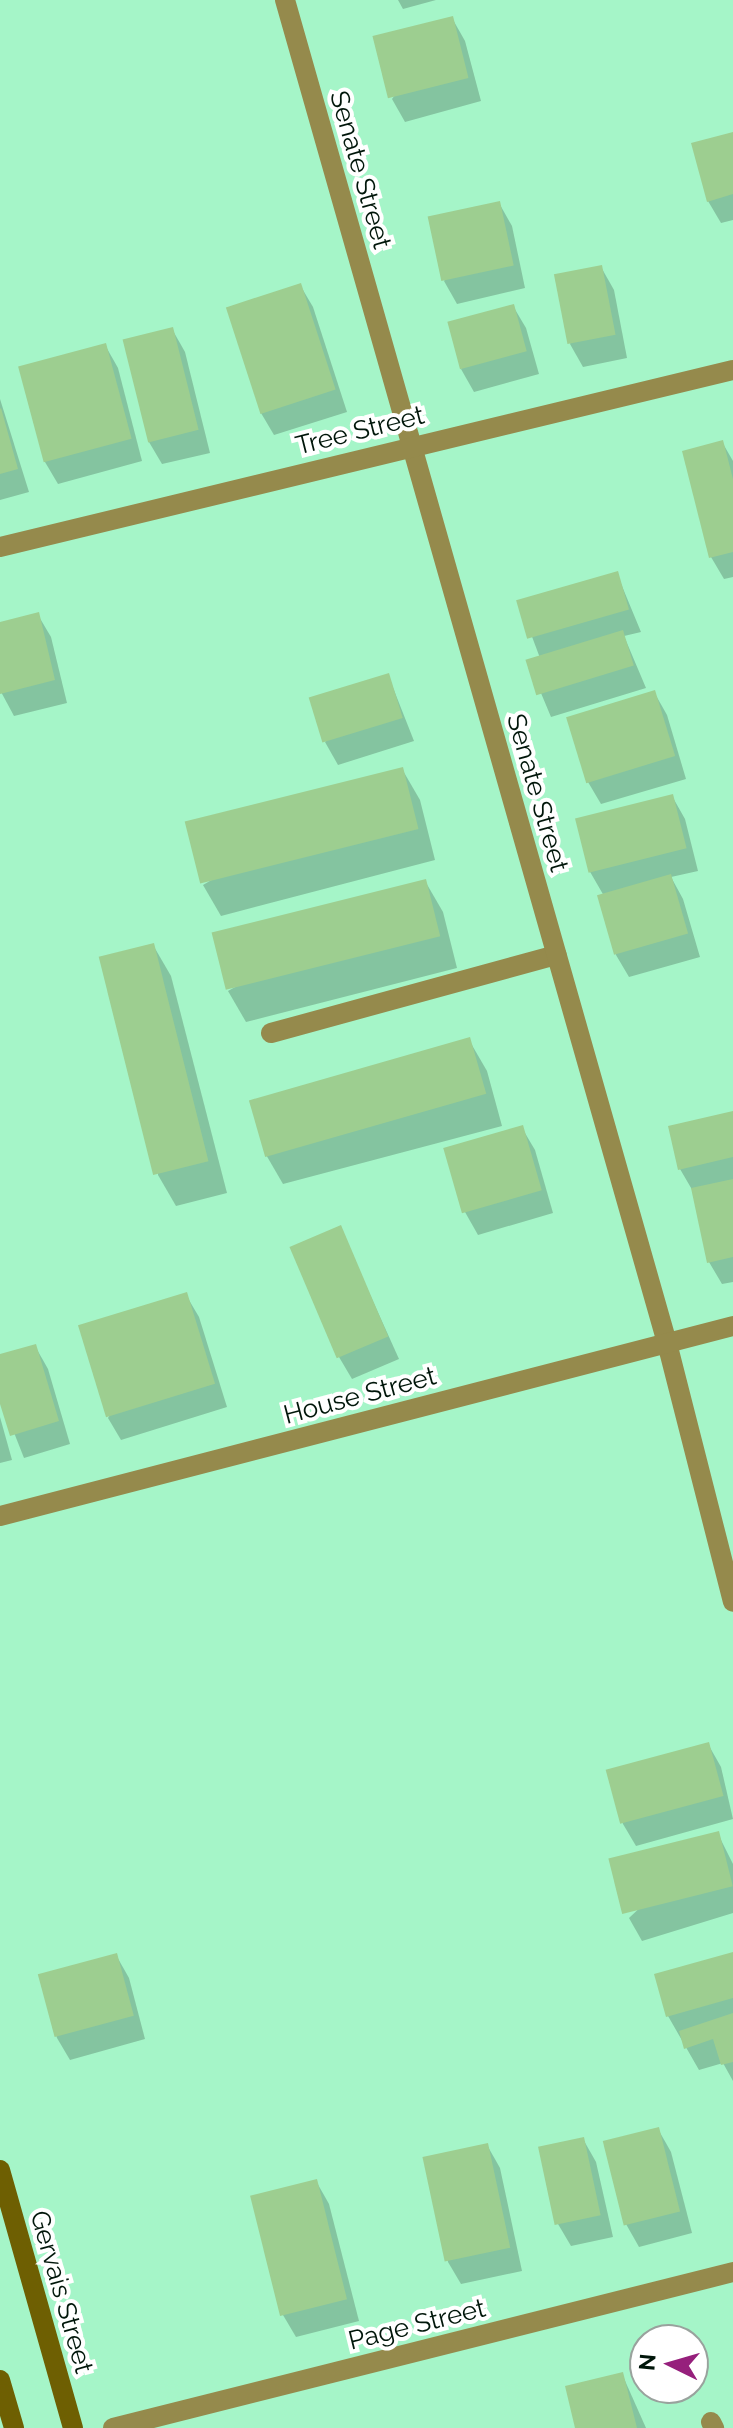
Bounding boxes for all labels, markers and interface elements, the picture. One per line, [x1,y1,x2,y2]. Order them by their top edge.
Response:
street label: Senate Street [323,87,397,253]
street label: Tree Street [292,400,428,462]
street label: Senate Street [500,710,574,876]
street label: House Street [280,1361,440,1431]
street label: Gervais Street [23,2207,99,2377]
street label: Page Street [345,2293,489,2357]
north arrow [629,2324,709,2404]
text: N [633,2353,661,2372]

